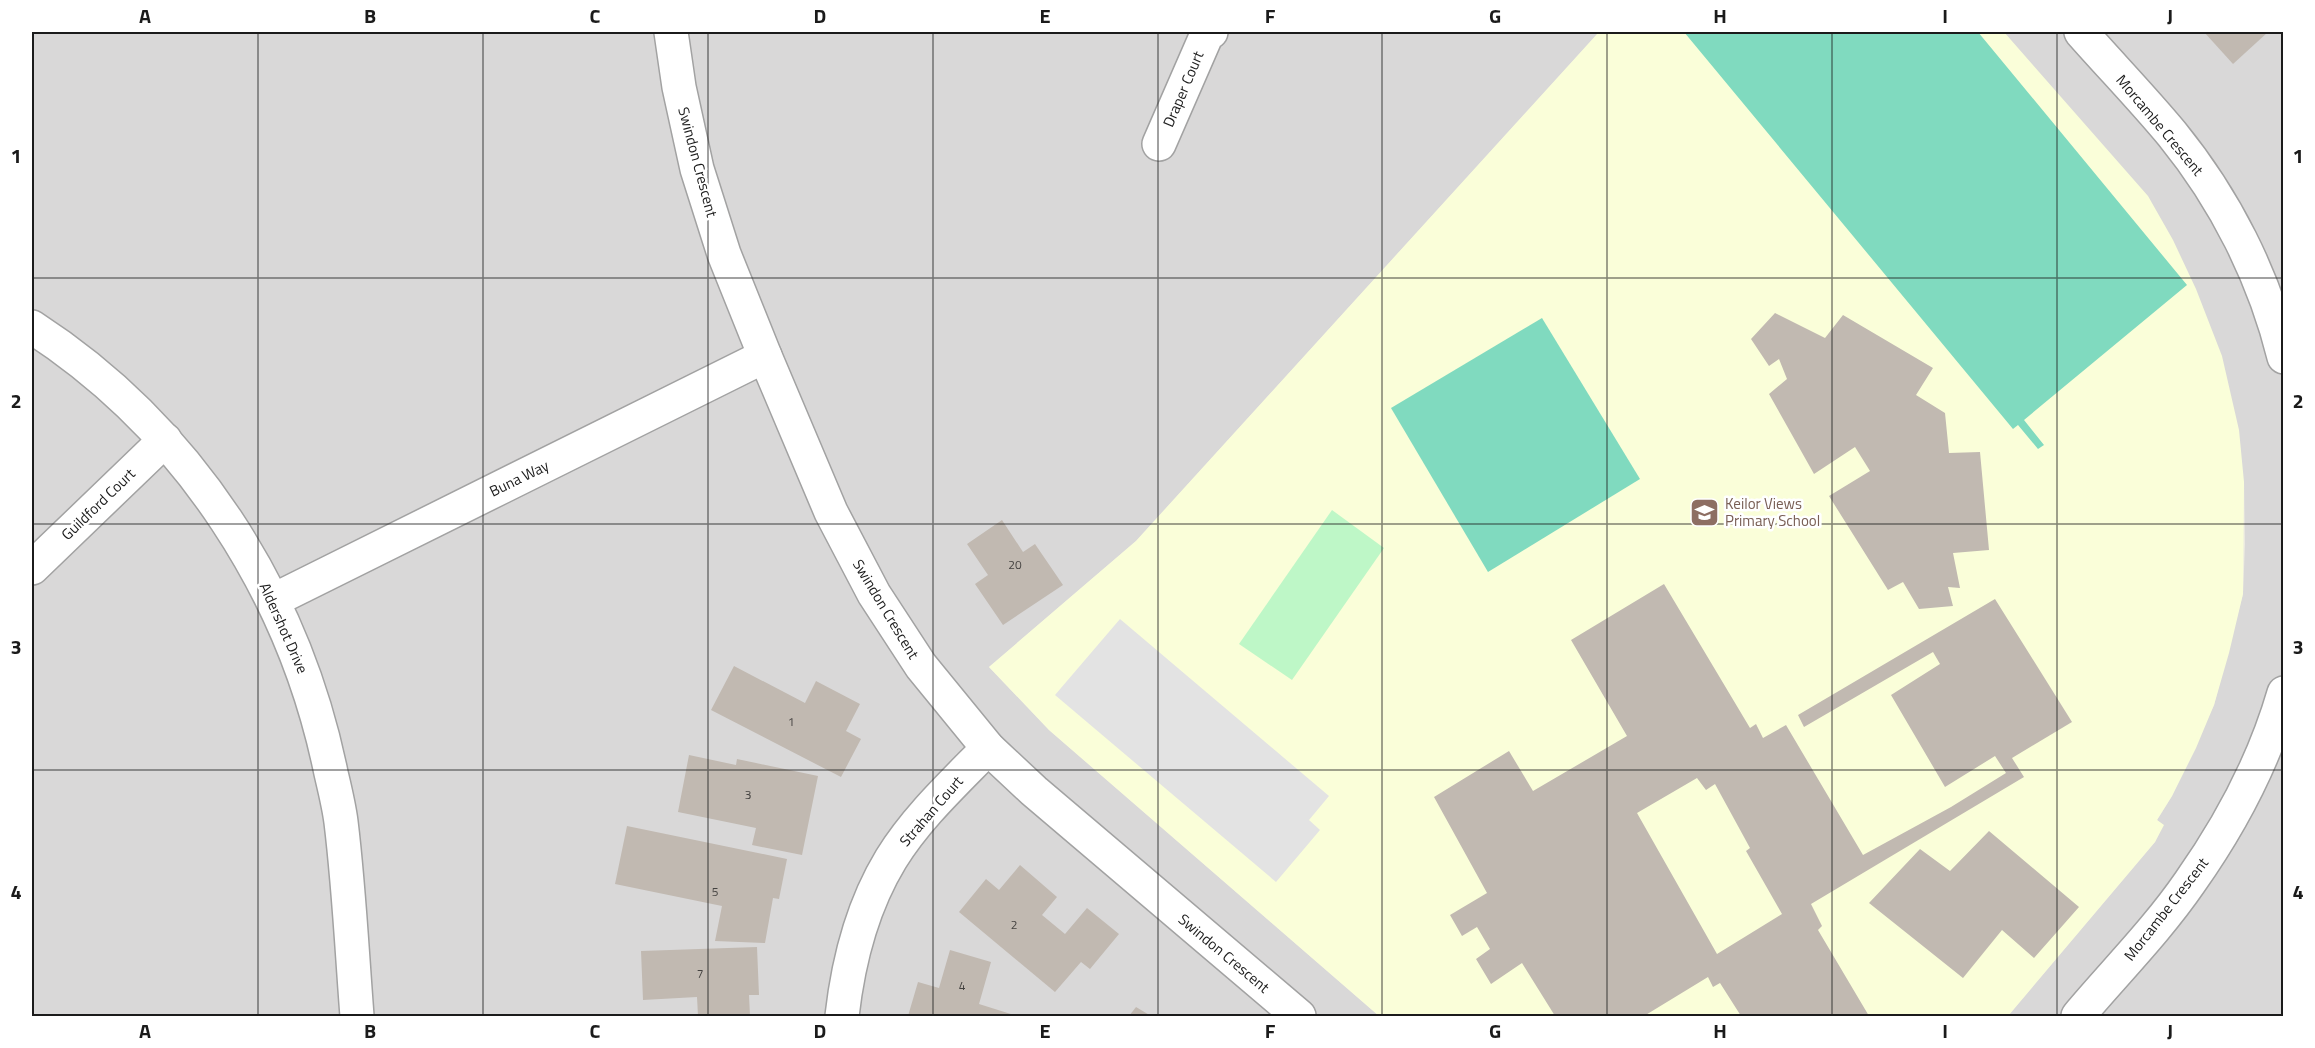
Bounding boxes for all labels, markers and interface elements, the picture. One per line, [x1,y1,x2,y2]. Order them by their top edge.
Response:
text: A [139,0,151,31]
text: B [364,0,376,31]
text: C [590,0,601,31]
text: D [814,0,826,31]
text: E [1039,0,1051,31]
text: F [1265,0,1276,31]
text: G [1489,0,1501,31]
text: H [1713,0,1727,31]
text: I [1942,0,1948,31]
text: J [2167,0,2173,31]
street label: Draper Court [1157,47,1210,131]
street label: Morcambe Crescent [2111,69,2210,181]
street label: Swindon Crescent [672,104,724,220]
text: 1 [10,140,22,171]
text: 1 [2292,140,2304,171]
text: 2 [10,385,22,416]
text: 2 [2292,385,2304,416]
street label: Buna Way [485,454,553,502]
street label: Guildford Court [56,462,141,545]
place label: Keilor Views Primary School [1725,492,1820,532]
school or university icon: Keilor Views Primary School [1688,496,1720,528]
street label: Swindon Crescent [847,555,925,664]
house number: 20 [1008,555,1022,574]
street label: Aldershot Drive [254,579,314,677]
text: 3 [10,631,22,662]
text: 3 [2292,631,2304,662]
house number: 1 [788,712,794,731]
street label: Strahan Court [894,770,969,851]
house number: 3 [745,785,751,804]
street label: Morcambe Crescent [2118,852,2214,966]
text: 4 [10,876,22,907]
text: 4 [2292,876,2304,907]
house number: 5 [712,882,719,901]
street label: Swindon Crescent [1173,908,1275,999]
house number: 2 [1011,915,1017,934]
house number: 7 [697,964,703,983]
house number: 4 [959,976,966,995]
text: A [139,1015,151,1046]
text: B [364,1015,376,1046]
text: C [590,1015,601,1046]
text: D [814,1015,826,1046]
text: E [1039,1015,1051,1046]
text: F [1265,1015,1276,1046]
text: G [1489,1015,1501,1046]
text: H [1713,1015,1727,1046]
text: I [1942,1015,1948,1046]
text: J [2167,1015,2173,1046]

